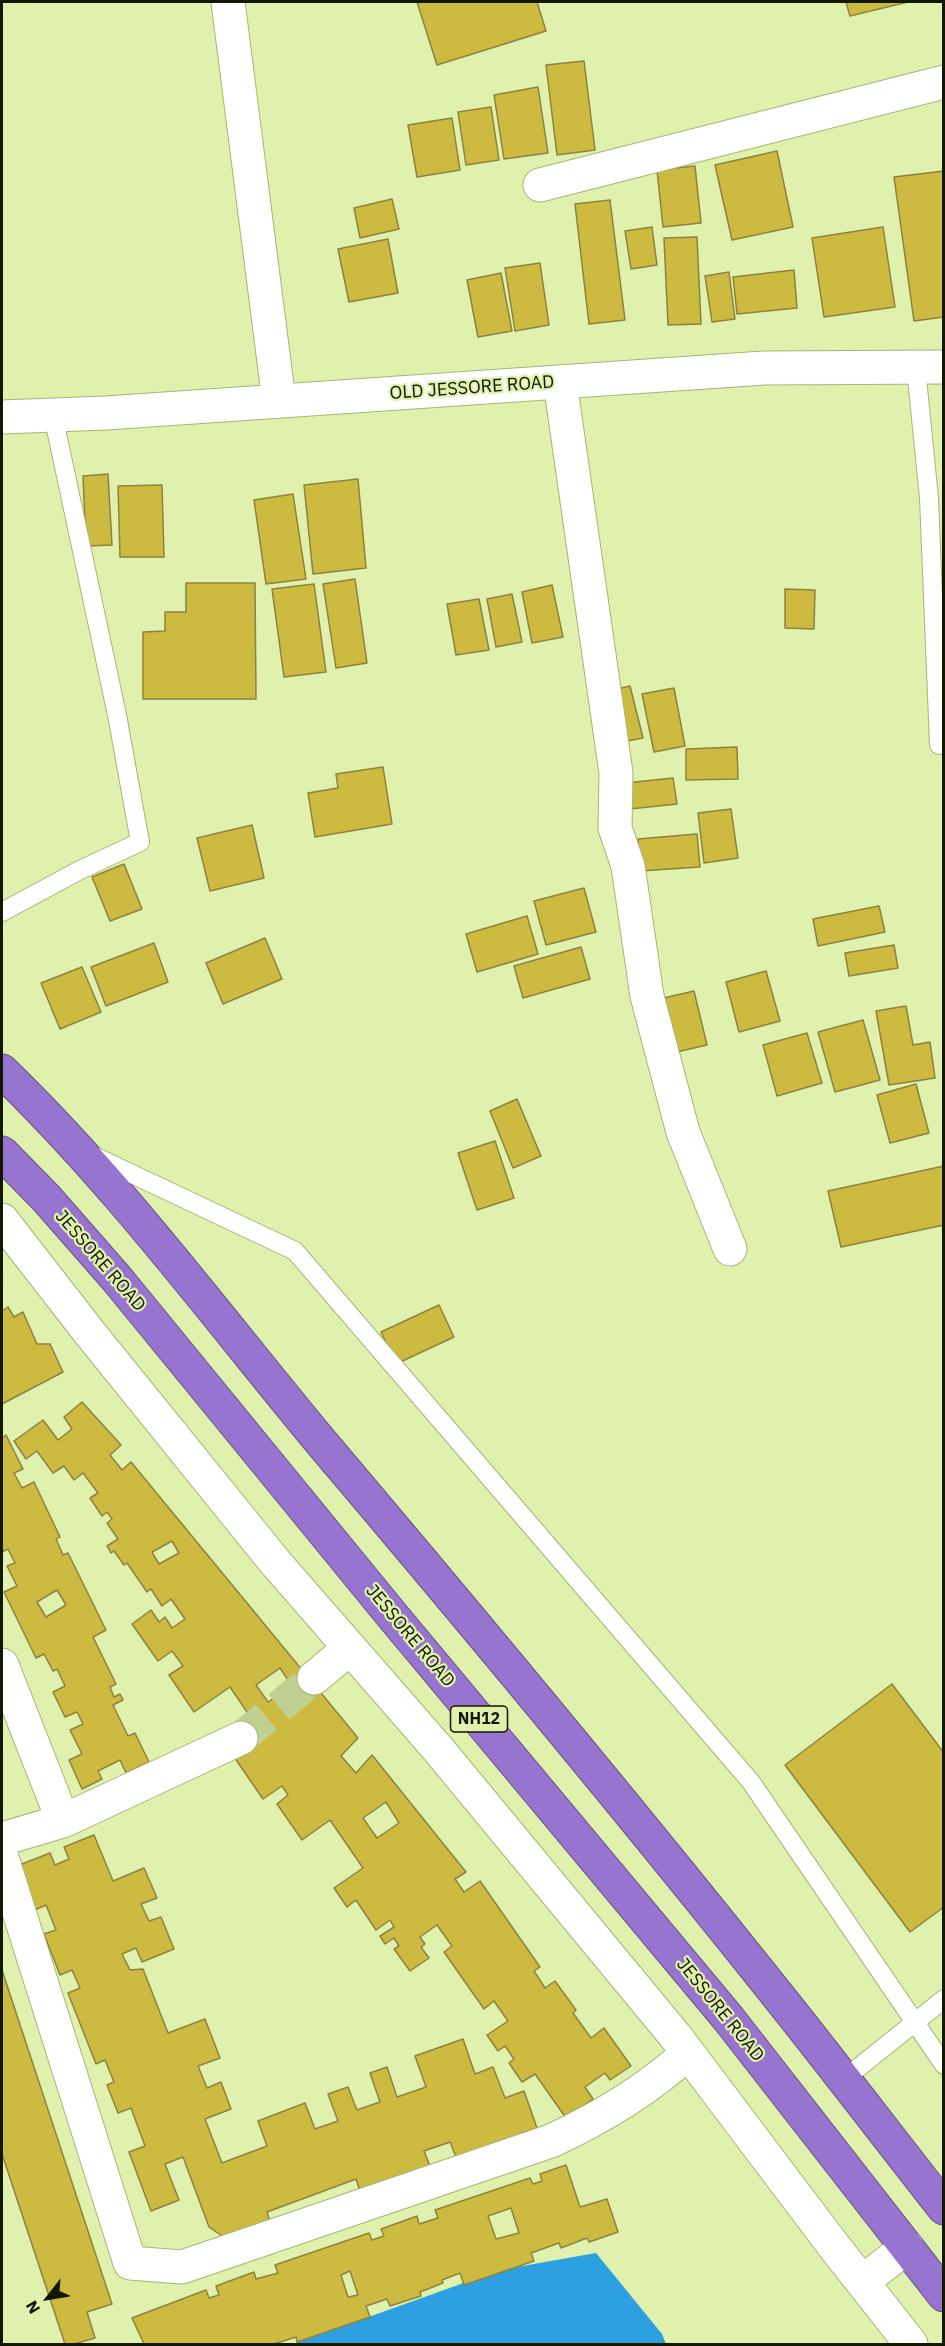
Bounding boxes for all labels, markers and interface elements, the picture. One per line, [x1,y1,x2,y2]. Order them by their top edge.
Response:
street label: OLD JESSORE ROAD [389,371,555,405]
street label: JESSORE ROAD [50,1206,150,1316]
street label: JESSORE ROAD [361,1580,459,1692]
road number: NH12 [450,1706,508,1732]
street label: JESSORE ROAD [672,1954,768,2066]
north arrow [18,2268,78,2328]
text: N [21,2297,44,2317]

